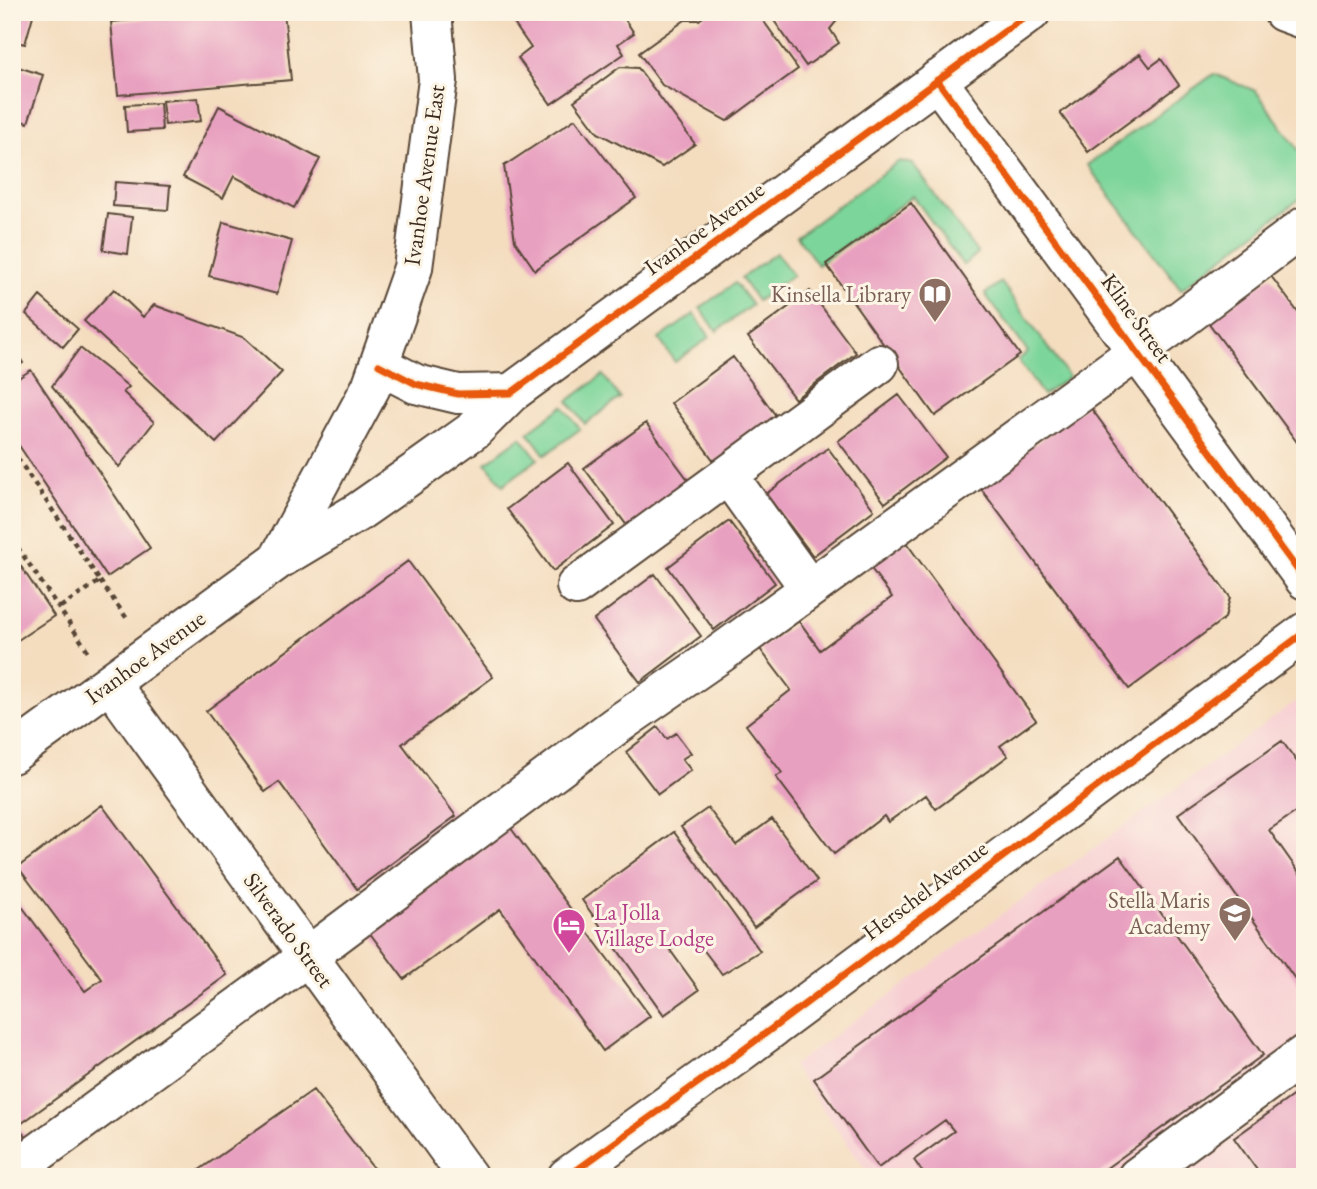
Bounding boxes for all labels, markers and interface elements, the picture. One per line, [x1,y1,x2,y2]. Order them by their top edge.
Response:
street label: Ivanhoe Avenue East [396,82,452,267]
street label: Ivanhoe Avenue [638,174,770,282]
street label: Kline Street [1095,267,1180,369]
library icon: Kinsella Library [916,275,954,324]
place label: Kinsella Library [771,279,912,309]
street label: Ivanhoe Avenue [79,603,211,711]
street label: Herschel Avenue [856,833,994,947]
street label: Silverado Street [237,866,341,994]
place label: Stella Maris Academy [1108,885,1211,941]
school or university icon: Stella Maris Academy [1216,894,1254,943]
place label: La Jolla Village Lodge [594,897,714,953]
hotel icon: La Jolla Village Lodge [550,906,588,955]

